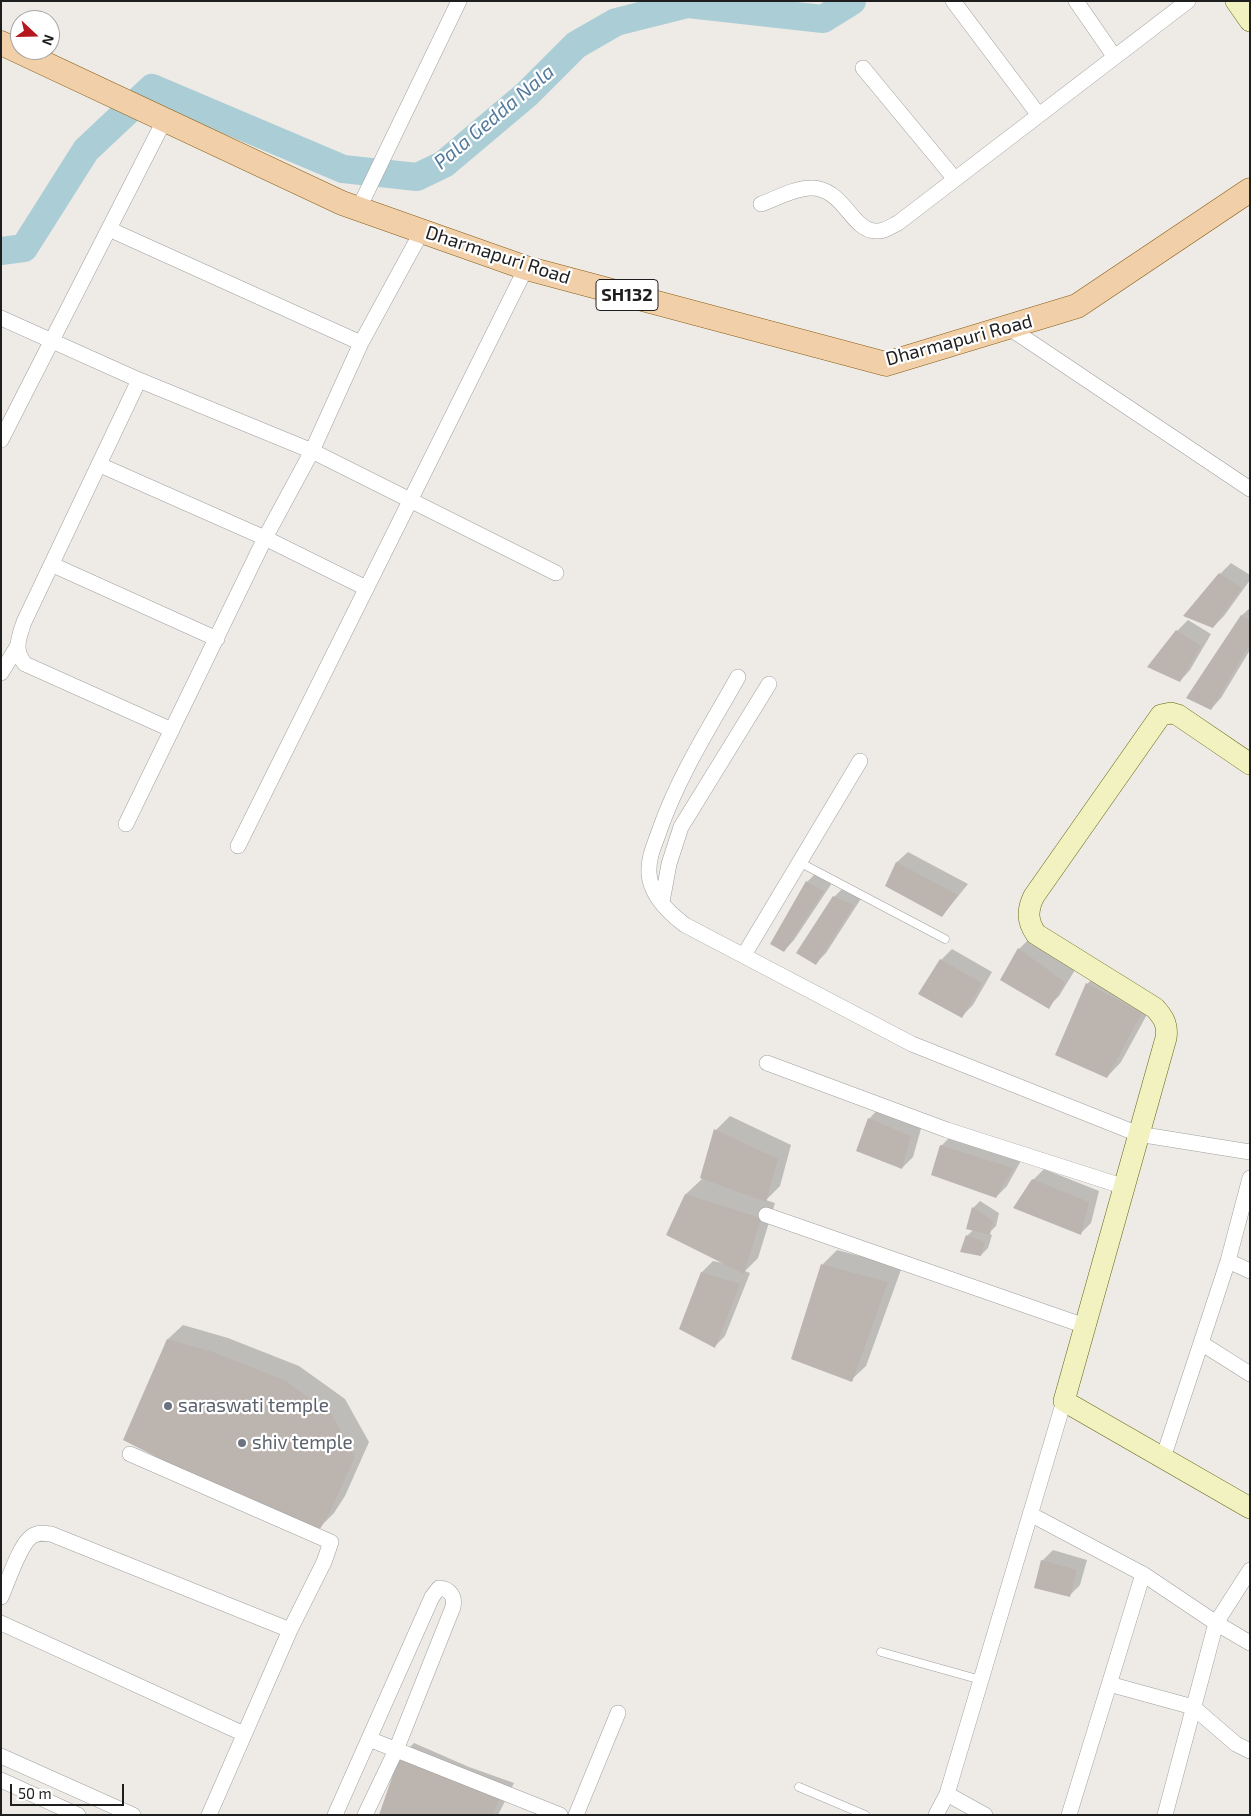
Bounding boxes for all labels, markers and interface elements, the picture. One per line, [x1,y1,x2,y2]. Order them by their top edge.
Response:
north arrow [10,10,60,60]
text: N [39,32,58,48]
water label: Pala Gedda Nala [429,60,559,174]
street label: Dharmapuri Road [423,221,573,289]
road number: SH132 [596,280,658,310]
street label: Dharmapuri Road [883,309,1035,371]
place label: saraswati temple [178,1395,329,1417]
marker: saraswati temple [162,1400,174,1412]
place label: shiv temple [252,1432,353,1454]
marker: shiv temple [236,1437,248,1449]
scale bar [12,1774,126,1806]
text: 50 m [18,1784,52,1802]

